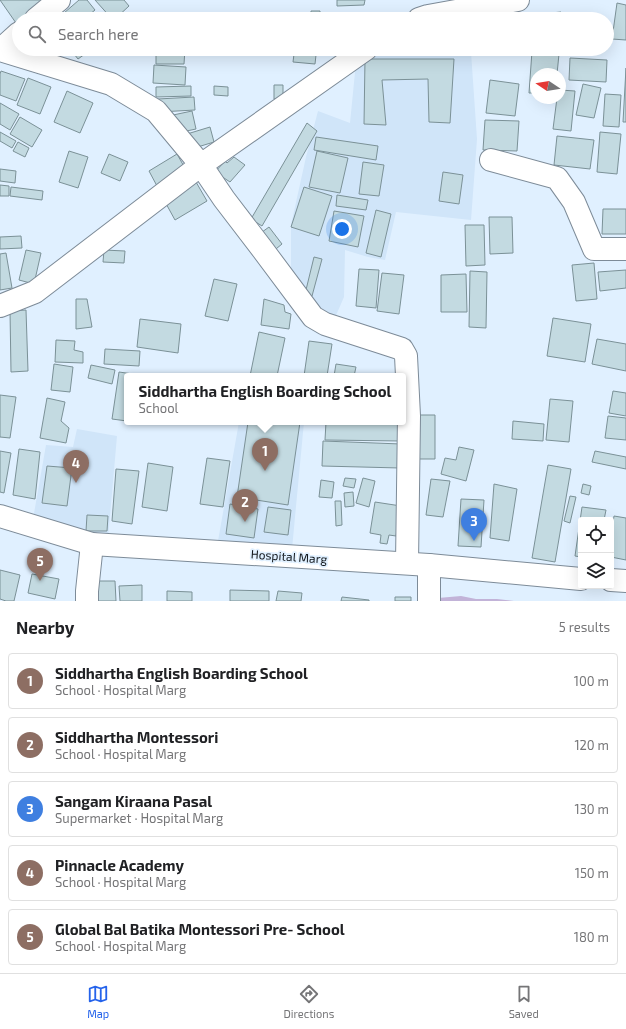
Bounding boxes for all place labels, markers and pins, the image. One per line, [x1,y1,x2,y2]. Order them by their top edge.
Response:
pin: 1 [252,438,278,471]
pin: 4 [63,450,89,483]
pin: 2 [232,489,258,522]
pin: 3 [461,508,487,541]
pin: 5 [27,548,53,581]

